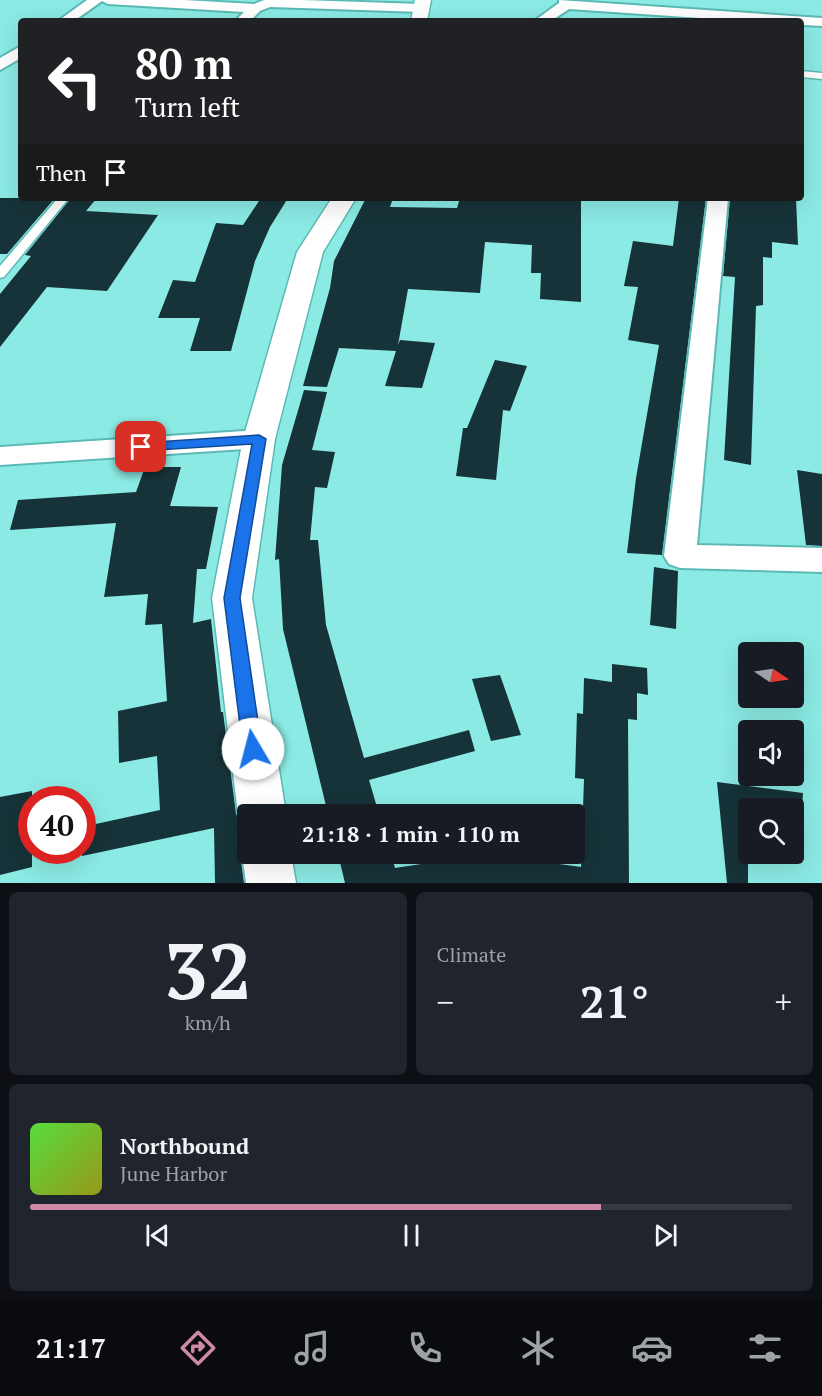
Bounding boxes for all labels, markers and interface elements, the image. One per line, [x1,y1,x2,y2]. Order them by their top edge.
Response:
text: 80 m [135,35,233,91]
icon: left [36,42,114,120]
text: Turn left [135,89,240,125]
icon: arrive [99,156,132,189]
text: Then [36,158,87,187]
pin [115,421,166,472]
icon: arrive [124,430,157,463]
north arrow [738,642,804,708]
map controls [738,642,804,864]
position arrow [221,717,285,781]
button: sound [738,720,804,786]
speed limit sign: 40 [18,786,96,864]
button: search [738,798,804,864]
text: 21:18 · 1 min · 110 m [302,819,520,848]
text: 32 [164,918,252,1021]
text: Climate [437,941,506,968]
text: 21° [580,971,649,1031]
text: − [437,980,454,1023]
text: + [774,980,792,1023]
text: km/h [185,1009,231,1036]
text: Northbound [120,1131,249,1160]
text: June Harbor [120,1160,227,1187]
icon: previous [141,1219,174,1252]
icon: pause [395,1219,428,1252]
icon: next [649,1219,682,1252]
icon: directions [177,1327,219,1369]
icon: music [291,1327,333,1369]
icon: phone [404,1327,446,1369]
icon: climate [517,1327,559,1369]
icon: car [631,1327,673,1369]
icon: filters [744,1327,786,1369]
text: 21:17 [36,1330,106,1366]

